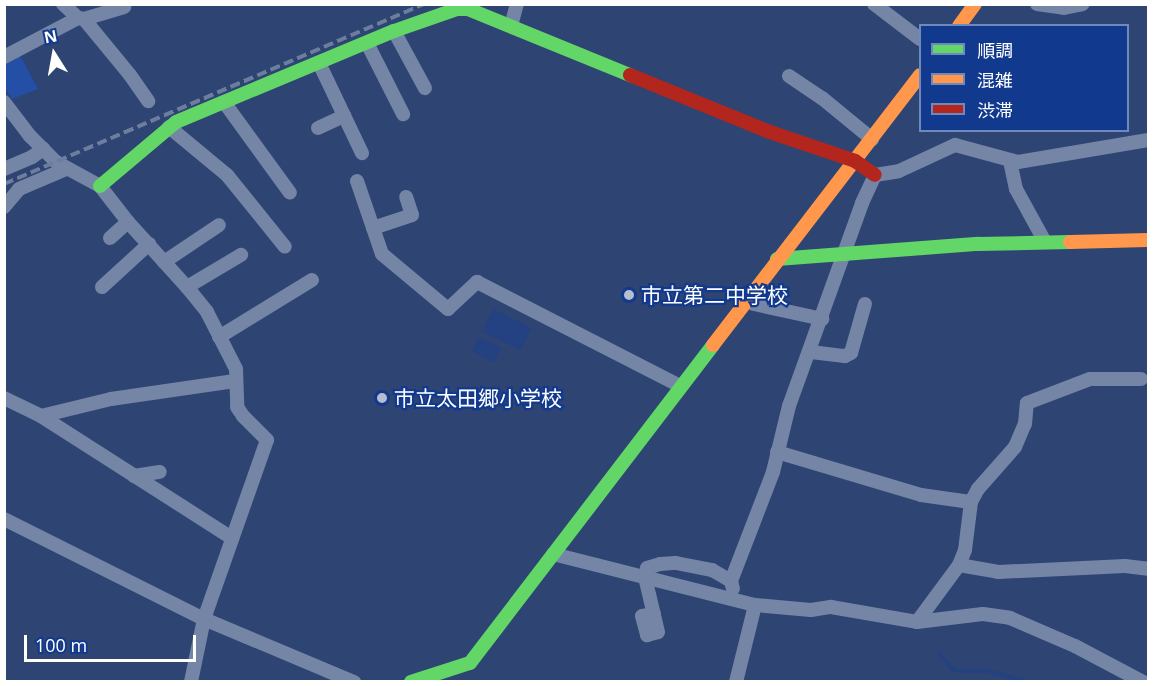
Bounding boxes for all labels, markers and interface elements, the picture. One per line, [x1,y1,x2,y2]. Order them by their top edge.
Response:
north arrow [24,24,84,84]
text: N [42,24,59,48]
legend [919,24,1129,132]
text: 順調 [977,38,1013,62]
text: 混雑 [977,68,1013,92]
text: 渋滞 [977,98,1013,122]
place label: 市立第二中学校 [641,282,788,308]
marker: 市立第二中学校 [622,288,636,302]
place label: 市立太田郷小学校 [394,385,562,411]
marker: 市立太田郷小学校 [375,391,389,405]
scale bar [27,623,200,661]
text: 100 m [35,633,87,657]

